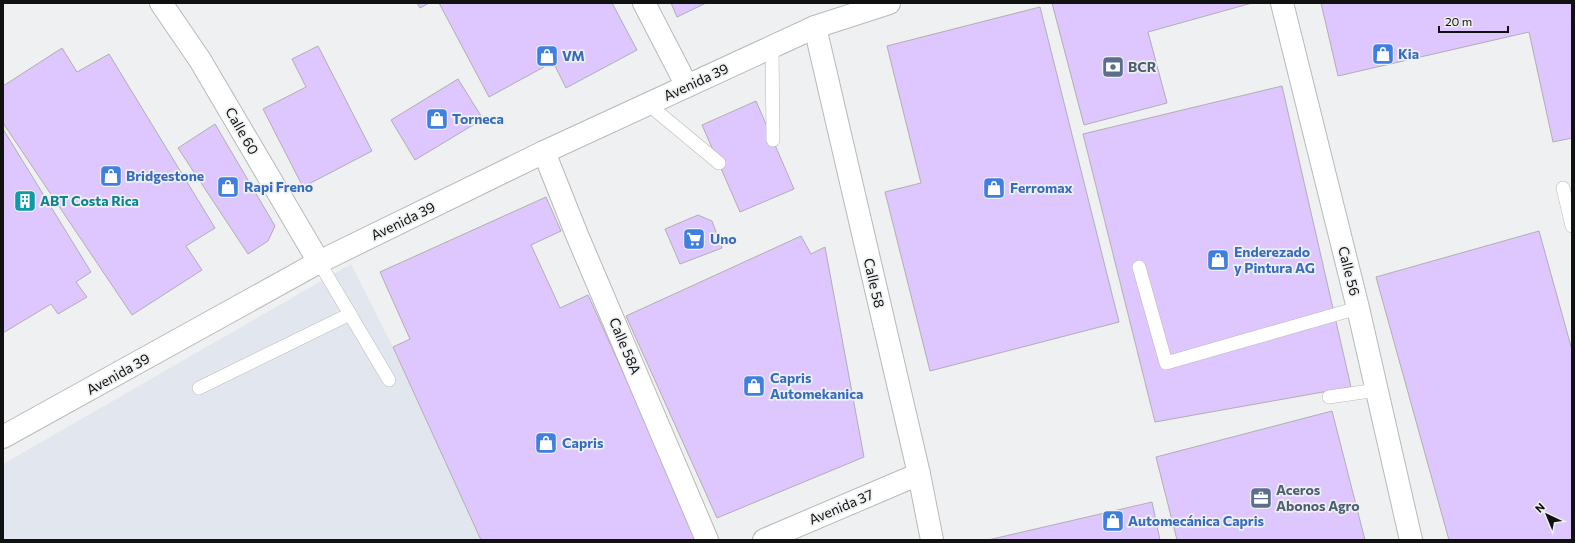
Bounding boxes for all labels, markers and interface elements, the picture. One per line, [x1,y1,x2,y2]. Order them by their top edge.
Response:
scale bar [1439,8,1508,34]
text: 20 m [1445,14,1472,28]
shop icon: Kia [1370,41,1396,67]
shop icon: VM [534,43,560,69]
place label: Kia [1398,45,1419,62]
place label: VM [562,47,585,64]
bank icon: BCR [1100,54,1126,80]
place label: BCR [1128,58,1157,75]
street label: Avenida 39 [661,59,731,104]
street label: Calle 60 [222,104,263,157]
shop icon: Torneca [424,106,450,132]
place label: Torneca [452,110,504,127]
shop icon: Bridgestone [98,163,124,189]
place label: Bridgestone [126,167,204,184]
shop icon: Rapi Freno [215,174,241,200]
shop icon: Ferromax [981,175,1007,201]
place label: Rapi Freno [244,178,313,195]
place label: Ferromax [1010,179,1073,196]
building icon: ABT Costa Rica [12,188,38,214]
place label: ABT Costa Rica [40,192,139,209]
street label: Avenida 39 [368,198,438,243]
supermarket icon: Uno [681,226,707,252]
place label: Uno [710,230,737,247]
place label: Enderezado y Pintura AG [1234,243,1315,276]
street label: Calle 56 [1335,244,1364,298]
shop icon: Enderezado y Pintura AG [1205,247,1231,273]
street label: Calle 58 [861,256,888,309]
street label: Calle 58A [606,315,645,377]
street label: Avenida 39 [83,349,152,398]
place label: Capris Automekanica [770,369,863,402]
shop icon: Capris Automekanica [741,373,767,399]
shop icon: Capris [533,430,559,456]
place label: Capris [562,434,604,451]
place label: Aceros Abonos Agro [1276,481,1360,514]
street label: Avenida 37 [806,485,876,528]
office icon: Aceros Abonos Agro [1248,485,1274,511]
north arrow [1527,495,1567,535]
text: N [1532,500,1547,515]
shop icon: Automecánica Capris [1100,508,1126,534]
place label: Automecánica Capris [1128,512,1265,529]

